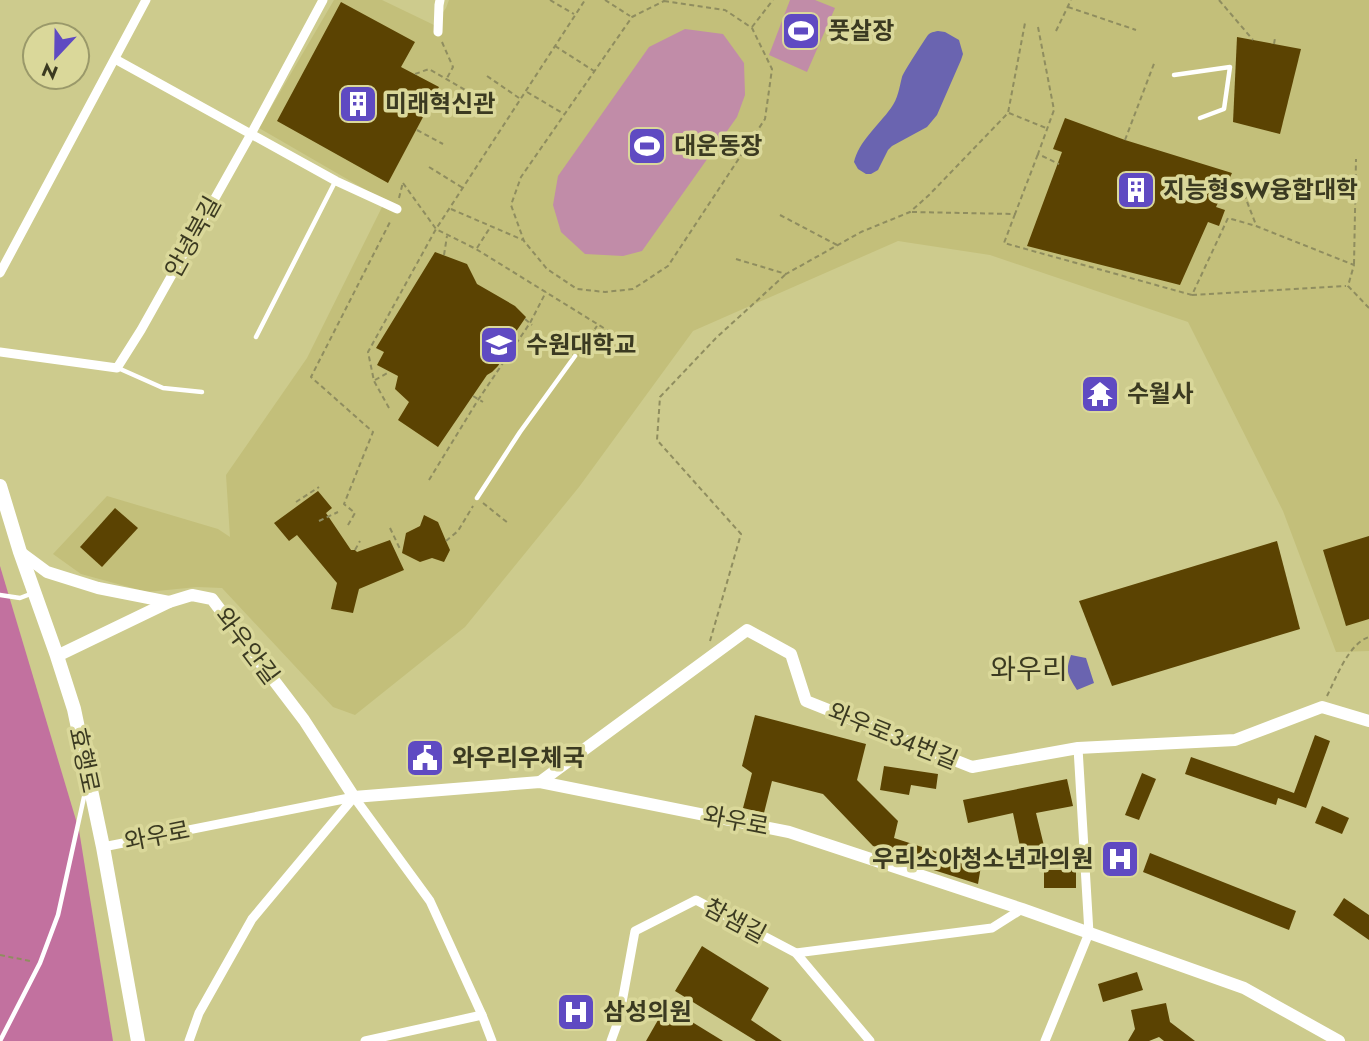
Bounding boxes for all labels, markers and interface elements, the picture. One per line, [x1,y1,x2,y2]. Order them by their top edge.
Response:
sports icon: 풋살장 [780,10,822,52]
place label: 풋살장 [828,13,894,48]
north arrow [21,21,91,91]
text: N [38,56,62,87]
building icon: 미래혁신관 [337,83,379,125]
place label: 미래혁신관 [385,86,495,121]
sports icon: 대운동장 [626,125,668,167]
place label: 대운동장 [674,128,762,163]
building icon: 지능형SW융합대학 [1115,169,1157,211]
place label: 지능형SW융합대학 [1163,172,1358,207]
street label: 안녕북길 [156,190,229,284]
school or university icon: 수원대학교 [478,324,520,366]
place label: 수원대학교 [526,327,636,362]
temple icon: 수월사 [1079,373,1121,415]
place label: 수월사 [1127,376,1193,411]
street label: 와우안길 [207,600,288,692]
district label: 와우리 [990,649,1068,690]
street label: 와우로34번길 [823,694,963,778]
street label: 효행로 [60,724,108,796]
public building icon: 와우리우체국 [404,737,446,779]
place label: 와우리우체국 [452,740,584,775]
street label: 와우로 [700,797,772,844]
street label: 와우로 [121,812,193,859]
hospital icon: 우리소아청소년과의원 [1099,838,1141,880]
place label: 우리소아청소년과의원 [872,841,1093,876]
street label: 참샘길 [698,890,773,952]
hospital icon: 삼성의원 [555,991,597,1033]
place label: 삼성의원 [603,994,691,1029]

